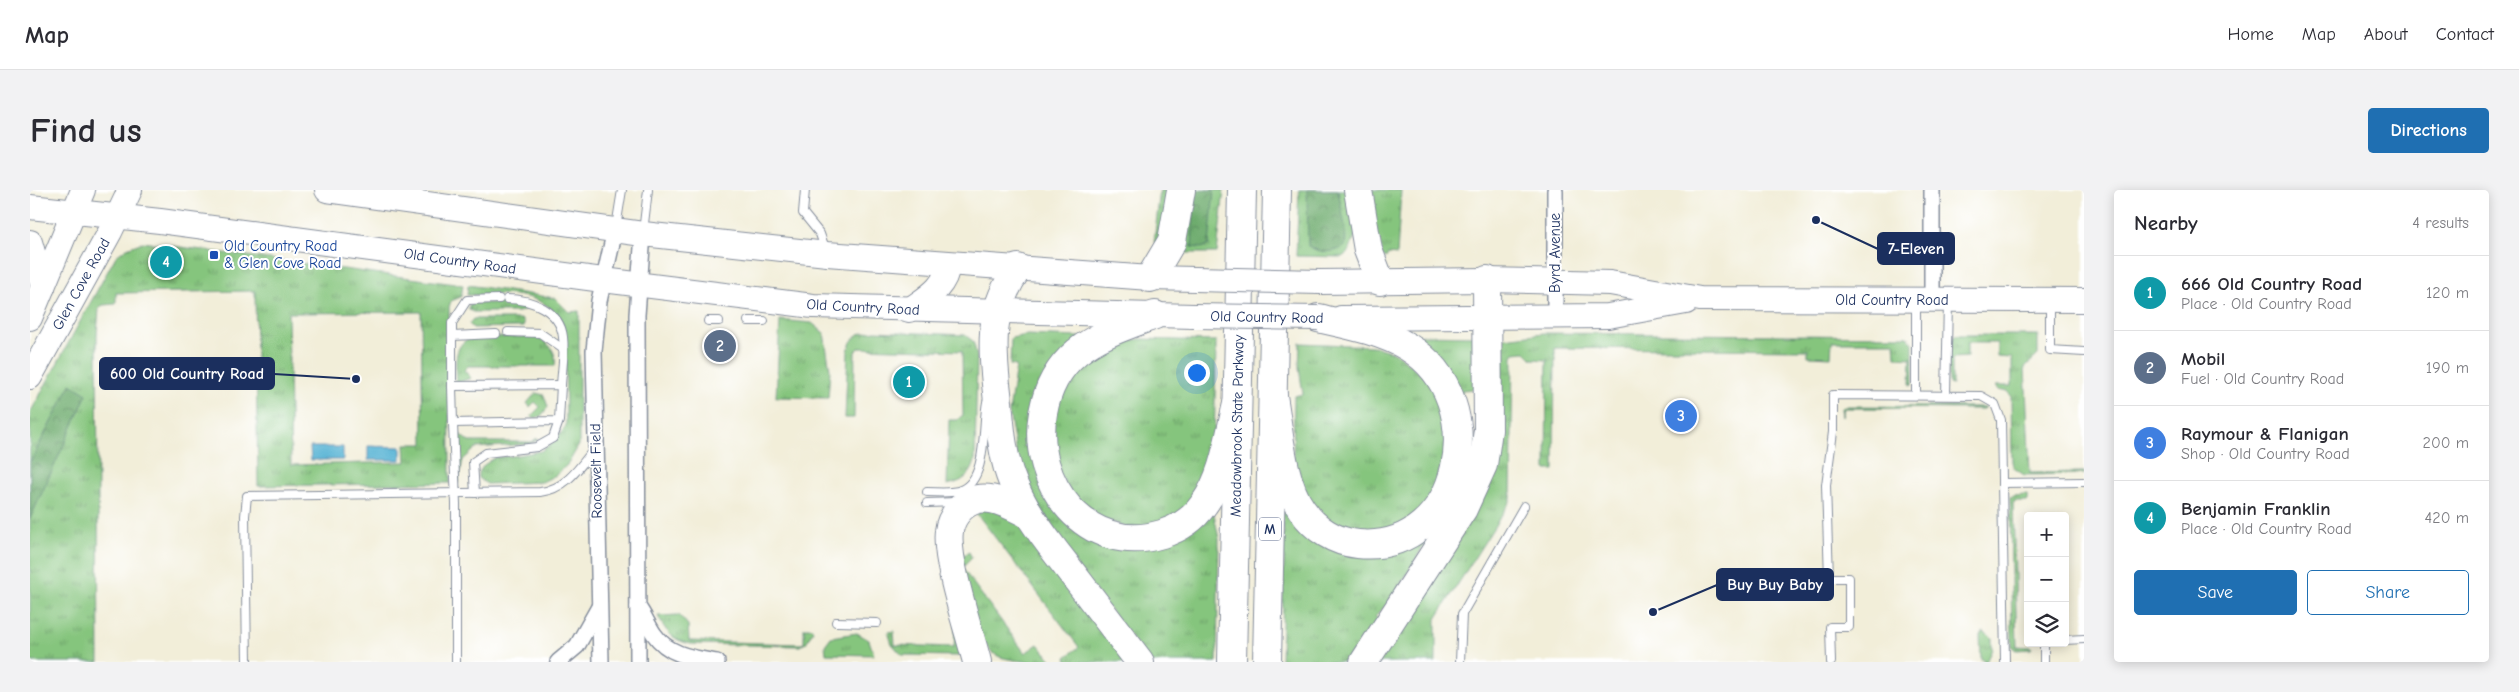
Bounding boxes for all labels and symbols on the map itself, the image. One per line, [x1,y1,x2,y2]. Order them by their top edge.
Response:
street label: Byrd Avenue [1546,212,1564,293]
callout: 7-Eleven [1878,233,1954,264]
street label: Glen Cove Road [48,235,114,333]
place label: Old Country Road & Glen Cove Road [224,237,341,272]
text: 7-Eleven [1888,240,1944,258]
pin: 4 [150,243,182,281]
street label: Old Country Road [403,244,517,278]
marker: Old Country Road & Glen Cove Road [208,249,220,261]
street label: Old Country Road [1835,291,1949,309]
street label: Old Country Road [806,295,920,319]
street label: Old Country Road [1210,307,1324,327]
pin: 2 [704,327,736,365]
street label: Meadowbrook State Parkway [1226,334,1248,517]
callout: 600 Old Country Road [100,358,274,389]
your location [1184,360,1210,386]
pin: 1 [893,363,925,401]
text: 600 Old Country Road [110,365,264,383]
pin: 3 [1665,397,1697,435]
street label: Roosevelt Field [586,423,606,519]
road number: M [1259,518,1281,540]
callout: Buy Buy Baby [1717,569,1833,600]
text: Buy Buy Baby [1727,576,1824,594]

